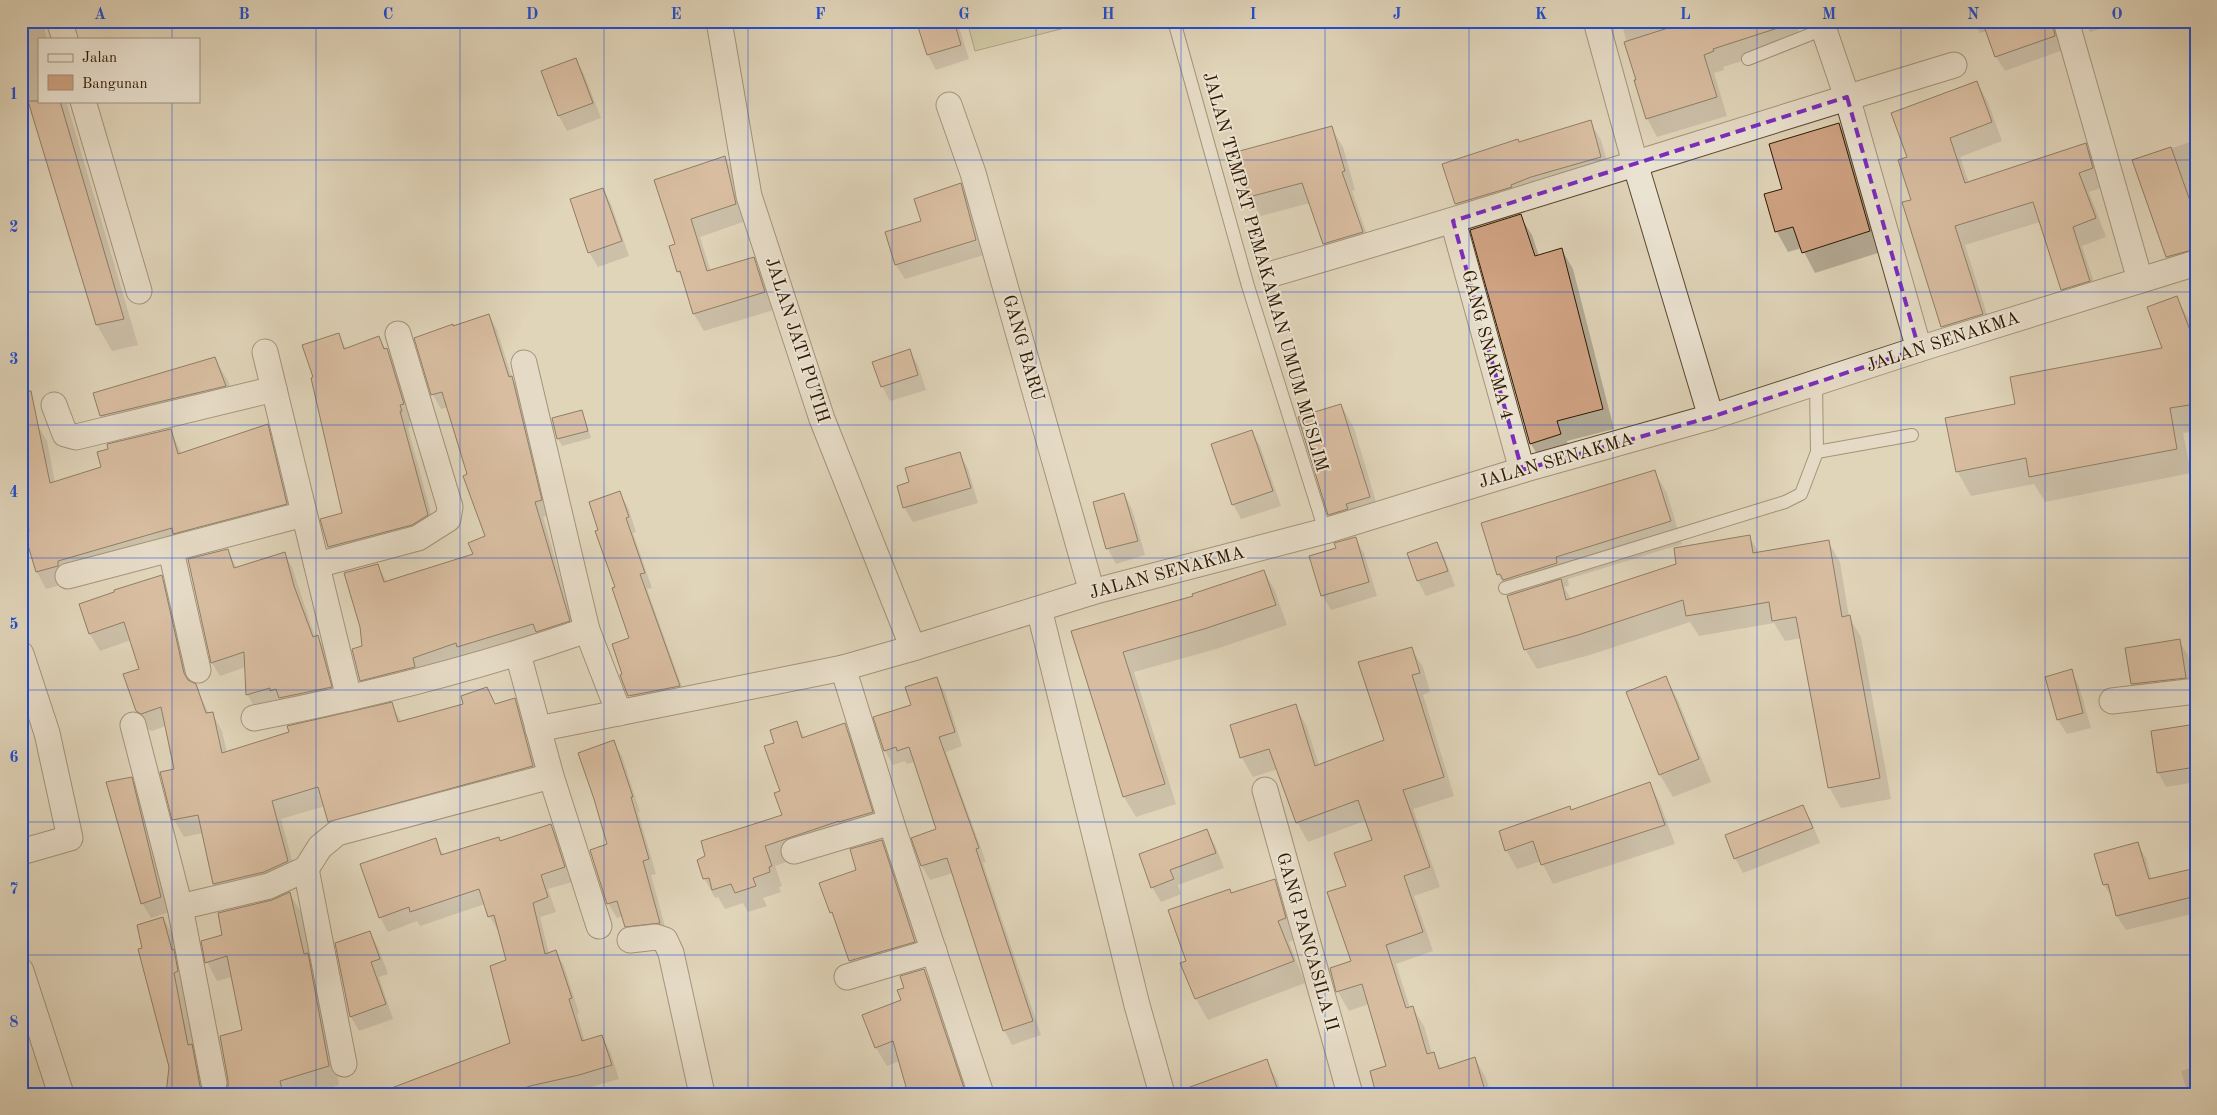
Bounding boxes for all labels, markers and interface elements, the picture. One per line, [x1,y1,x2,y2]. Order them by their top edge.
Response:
text: A [94,7,106,23]
text: B [238,7,250,23]
text: C [383,7,393,23]
text: D [526,7,538,23]
text: E [670,7,682,23]
text: F [815,7,826,23]
text: G [958,7,970,23]
text: H [1101,7,1115,23]
text: I [1249,7,1257,23]
text: J [1393,7,1402,23]
text: K [1535,7,1547,23]
text: L [1680,7,1691,23]
text: M [1822,7,1836,23]
text: N [1967,7,1980,23]
text: O [2111,7,2123,23]
legend [38,38,200,102]
text: Jalan [82,51,117,66]
street label: JALAN TEMPAT PEMAKAMAN UMUM MUSLIM [1199,70,1331,474]
text: Bangunan [82,77,148,92]
text: 1 [9,87,19,103]
text: 2 [9,220,19,236]
street label: JALAN JATI PUTIH [762,255,832,425]
street label: GANG SNAKMA 4 [1458,268,1516,422]
street label: GANG BARU [999,293,1047,403]
street label: JALAN SENAKMA [1864,309,2022,375]
text: 3 [9,352,19,368]
street label: JALAN SENAKMA [1477,430,1636,492]
text: 4 [9,485,19,501]
street label: JALAN SENAKMA [1087,544,1247,602]
text: 5 [9,617,19,633]
text: 6 [9,750,19,766]
street label: GANG PANCASILA II [1273,851,1341,1033]
text: 7 [9,882,19,898]
text: 8 [9,1015,19,1031]

